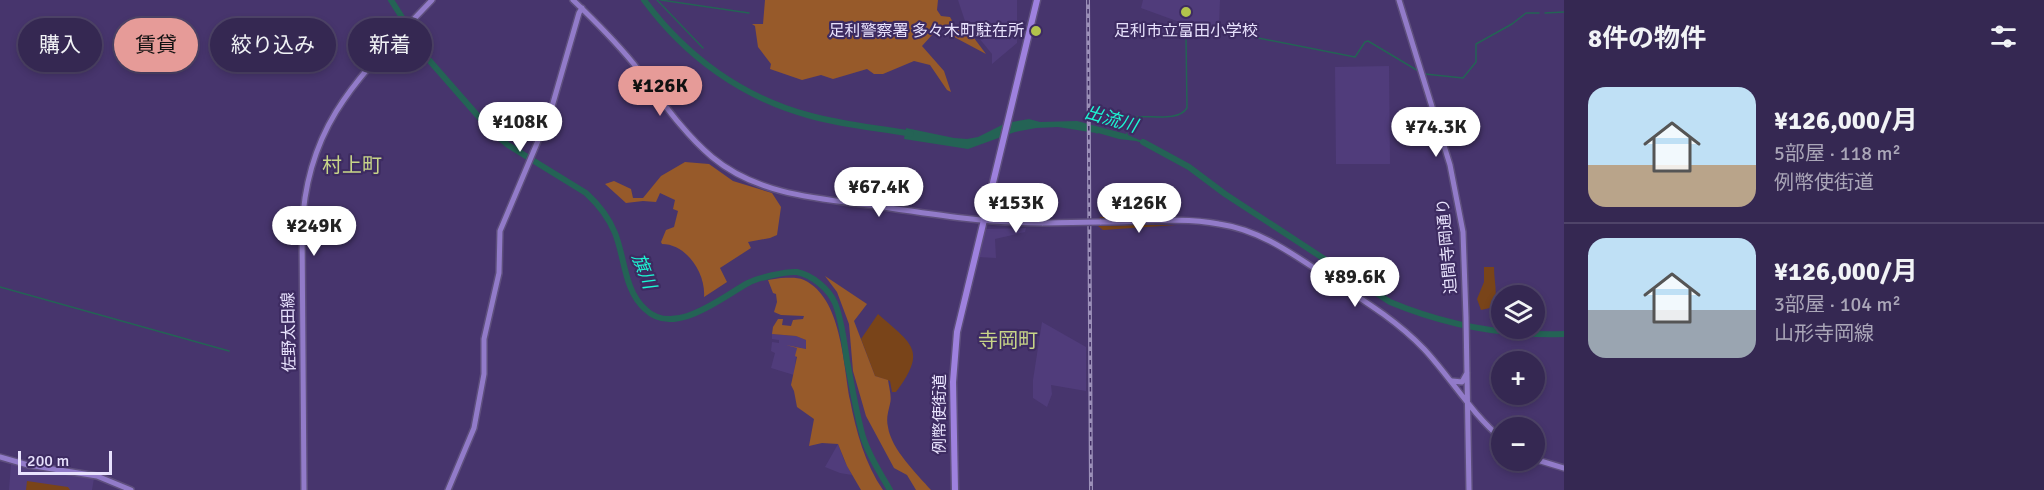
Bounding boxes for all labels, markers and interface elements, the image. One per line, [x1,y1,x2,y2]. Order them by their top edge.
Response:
marker: 足利市立富田小学校 [1179,5,1193,19]
chip: 購入 [18,18,102,72]
chip: 賃貸 [114,18,198,72]
chip: 絞り込み [210,18,336,72]
chip: 新着 [348,18,432,72]
icon: filters [1987,20,2020,53]
place label: 足利警察署 多々木町駐在所 [828,21,1024,41]
place label: 足利市立富田小学校 [1114,21,1258,41]
text: 8件の物件 [1588,23,1706,55]
marker: 足利警察署 多々木町駐在所 [1029,24,1043,38]
pin: ¥126K [618,66,702,117]
text: ¥126K [632,73,688,98]
water label: 出流川 [1082,101,1142,138]
pin: ¥108K [478,102,562,153]
text: ¥126,000/月 [1774,105,1918,137]
pin: ¥74.3K [1387,107,1485,158]
text: ¥108K [492,109,548,134]
icon: home [1636,111,1708,183]
text: ¥74.3K [1405,114,1467,139]
text: 5部屋 · 118 m² [1774,141,1901,166]
district label: 村上町 [322,153,382,178]
pin: ¥67.4K [830,167,928,218]
text: 例幣使街道 [1774,170,1874,195]
text: ¥67.4K [848,174,910,199]
pin: ¥153K [974,183,1058,234]
pin: ¥126K [1097,183,1181,234]
text: ¥153K [988,190,1044,215]
text: ¥126K [1111,190,1167,215]
street label: 迫間寺岡通り [1433,197,1461,295]
pin: ¥249K [272,206,356,257]
text: ¥249K [286,213,342,238]
water label: 旗川 [627,250,661,294]
text: ¥126,000/月 [1774,256,1918,288]
pin: ¥89.6K [1306,257,1404,308]
icon: home [1636,262,1708,334]
text: ¥89.6K [1324,264,1386,289]
map controls [1491,285,1545,471]
button: layers [1491,285,1545,339]
street label: 佐野太田線 [278,292,300,372]
text: 3部屋 · 104 m² [1774,292,1901,317]
text: 山形寺岡線 [1774,321,1874,346]
district label: 寺岡町 [978,328,1038,353]
button: + [1491,351,1545,405]
street label: 例幣使街道 [930,374,950,454]
button: − [1491,417,1545,471]
scale bar [18,448,112,476]
text: 200 m [27,451,69,471]

